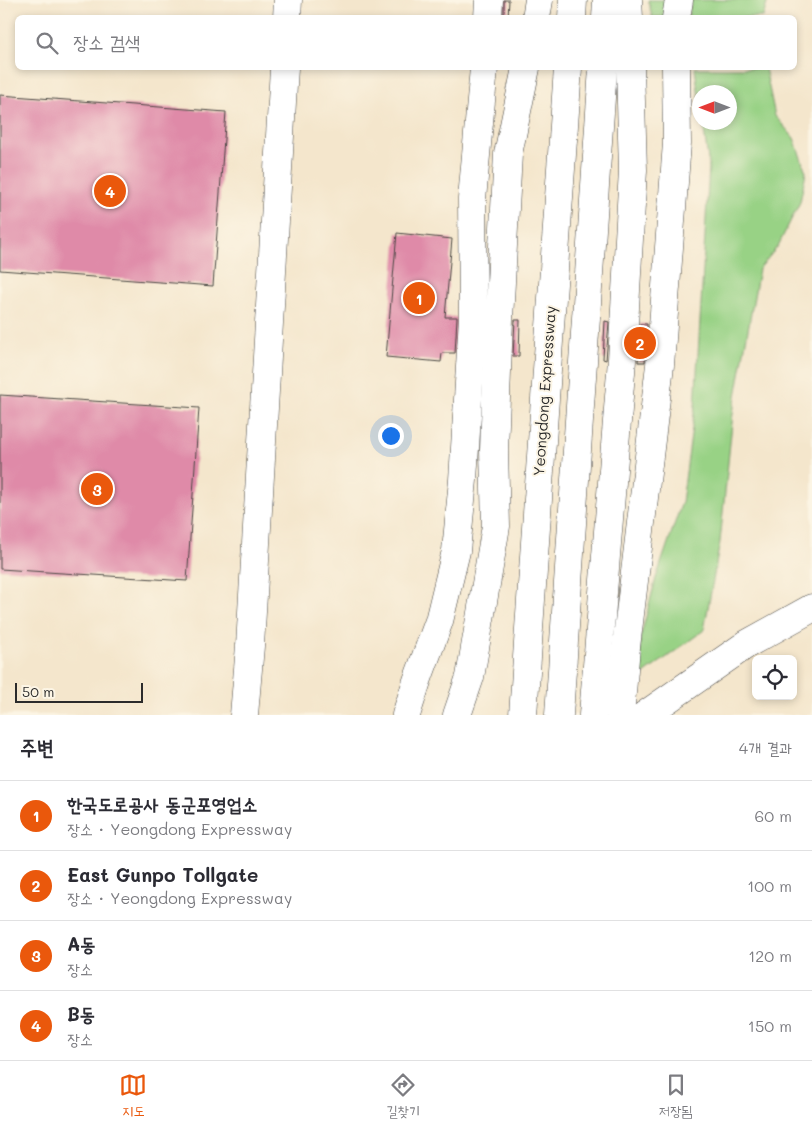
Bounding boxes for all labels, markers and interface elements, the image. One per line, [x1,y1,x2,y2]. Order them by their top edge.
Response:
search box [15,15,797,70]
icon: search [33,29,61,57]
text: 장소 검색 [73,29,140,54]
north arrow [692,85,737,130]
pin: 4 [94,172,126,210]
pin: 1 [403,279,435,317]
street label: Yeongdong Expressway [528,305,560,477]
pin: 2 [624,324,656,362]
your location [378,423,404,449]
pin: 3 [81,470,113,508]
map controls [752,655,797,700]
button: locate [752,655,797,700]
scale bar [15,680,142,703]
text: 50 m [22,682,54,701]
text: 주변 [20,733,54,760]
text: 4개 결과 [739,737,792,758]
text: 한국도로공사 동군포영업소 [67,791,257,816]
text: 1 [32,805,40,826]
text: 60 m [755,805,792,826]
text: 장소 · Yeongdong Expressway [67,818,292,839]
text: East Gunpo Tollgate [67,862,258,887]
text: 2 [32,875,40,896]
text: 100 m [747,875,792,896]
text: 장소 · Yeongdong Expressway [67,887,292,908]
text: A동 [67,931,96,956]
text: 3 [31,945,41,966]
text: 120 m [748,945,792,966]
text: 장소 [67,958,93,979]
text: B동 [67,1001,95,1026]
text: 4 [31,1015,41,1036]
text: 150 m [748,1015,792,1036]
text: 장소 [67,1028,93,1049]
tab: 지도 [119,1071,147,1121]
tab: 길찾기 [386,1071,420,1121]
tab: 저장됨 [659,1071,693,1121]

